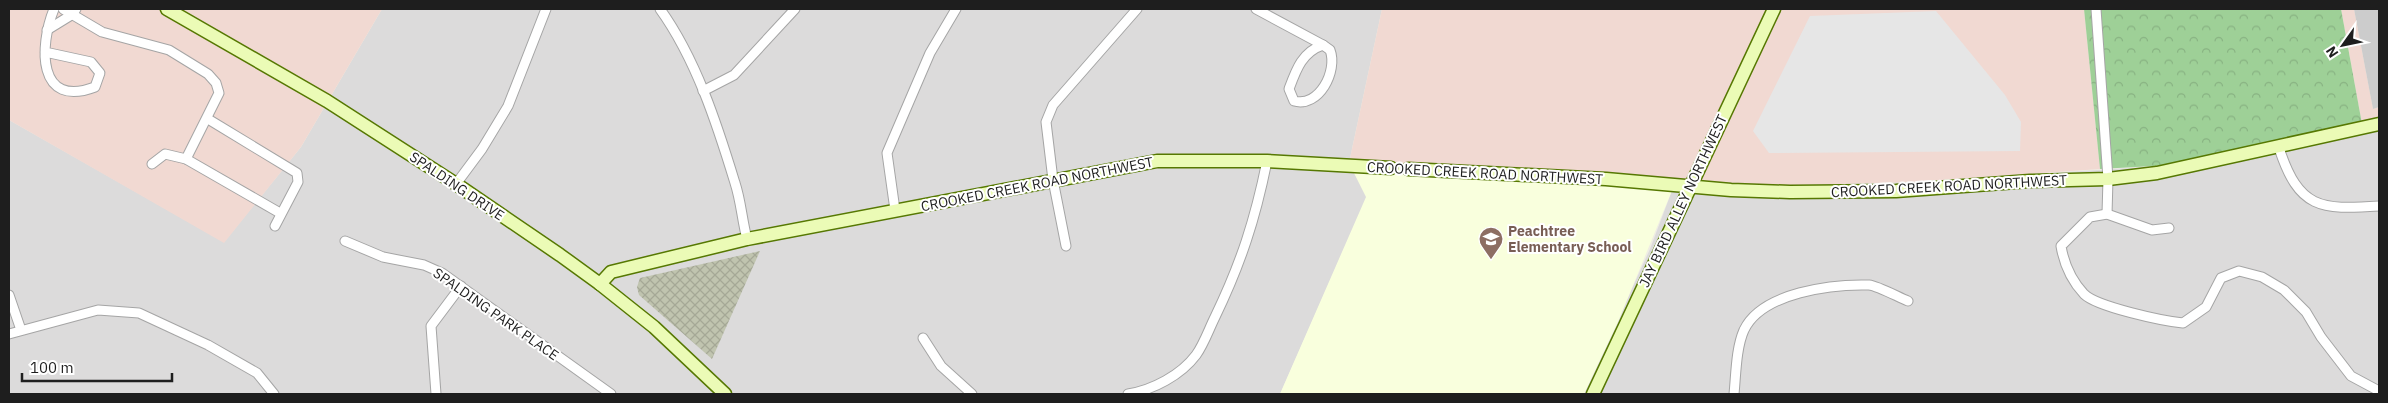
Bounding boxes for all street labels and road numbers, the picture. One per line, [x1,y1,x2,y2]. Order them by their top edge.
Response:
street label: JAY BIRD ALLEY NORTHWEST [1635,112,1731,290]
street label: SPALDING DRIVE [406,148,508,224]
street label: CROOKED CREEK ROAD NORTHWEST [919,153,1155,215]
street label: CROOKED CREEK ROAD NORTHWEST [1367,158,1603,188]
street label: CROOKED CREEK ROAD NORTHWEST [1831,171,2067,201]
street label: SPALDING PARK PLACE [430,264,562,364]

